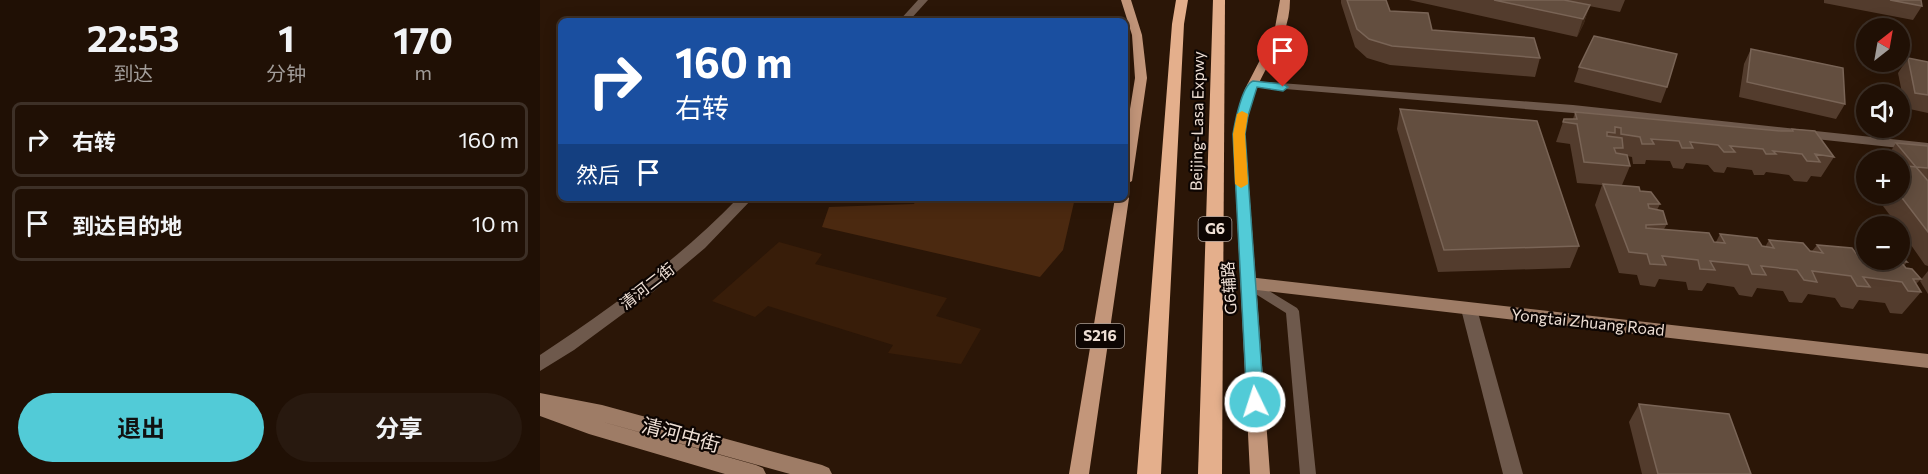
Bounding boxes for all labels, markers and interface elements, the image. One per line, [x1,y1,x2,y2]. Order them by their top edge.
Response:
text: 22:53 [87,15,179,59]
text: 1 [278,15,294,59]
text: 170 [393,17,453,61]
north arrow [1856,18,1910,72]
map controls [1856,18,1910,270]
pin [1257,25,1308,87]
icon: arrive [1266,34,1299,67]
text: 160 m [675,35,793,87]
icon: right [576,42,654,120]
street label: Beijing-Lasa Expwy [1186,51,1207,191]
text: m [414,60,432,84]
text: 到达 [113,61,153,85]
text: 分钟 [266,61,306,85]
button: sound [1856,84,1910,138]
text: 右转 [675,91,729,124]
icon: right [21,123,54,156]
text: 160 m [458,126,519,153]
text: 右转 [72,128,116,155]
button: + [1856,150,1910,204]
icon: arrive [632,156,665,189]
text: 然后 [576,161,620,188]
icon: arrive [21,207,54,240]
text: 10 m [472,210,519,237]
text: 到达目的地 [72,212,182,239]
button: − [1856,216,1910,270]
road number: G6 [1198,217,1232,241]
street label: 清河二街 [616,258,678,313]
street label: G6辅路 [1217,261,1240,315]
street label: Yongtai Zhuang Road [1511,304,1666,339]
road number: S216 [1076,324,1124,348]
position arrow [1223,370,1287,434]
button: 退出 [18,393,264,462]
button: 分享 [276,393,522,462]
street label: 清河中街 [640,412,723,456]

